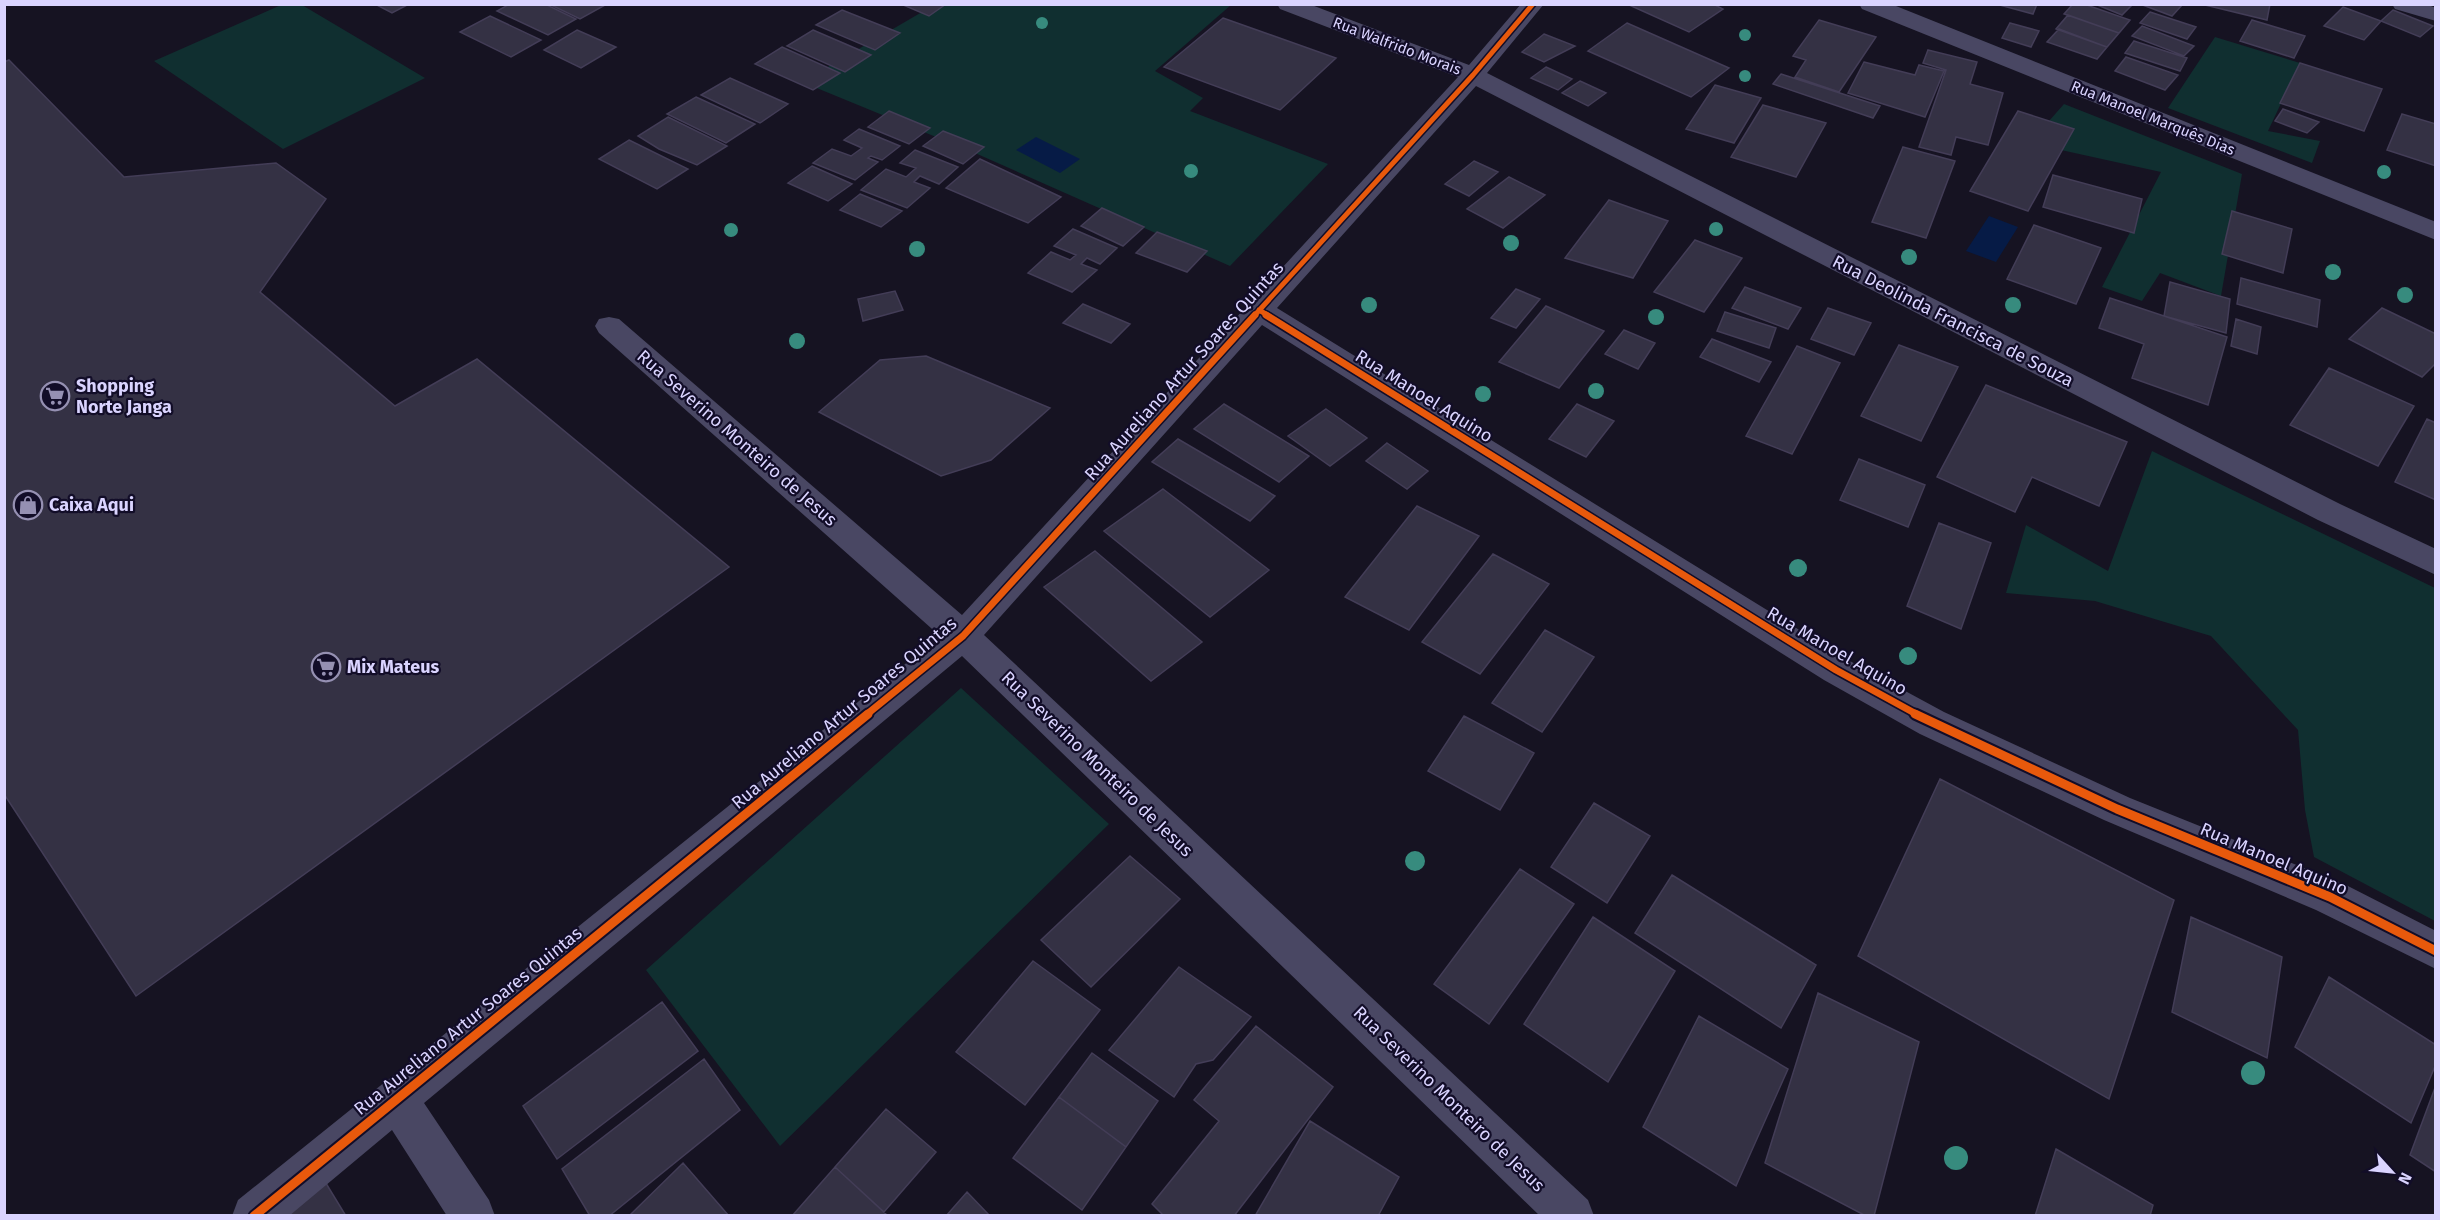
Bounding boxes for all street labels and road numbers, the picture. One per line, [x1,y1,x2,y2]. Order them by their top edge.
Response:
street label: Rua Walfrido Morais [1330,13,1464,79]
street label: Rua Manoel Marquês Dias [2069,77,2237,159]
street label: Rua Deolinda Francisca de Souza [1829,250,2077,392]
street label: Rua Aureliano Artur Soares Quintas [1080,257,1288,485]
street label: Rua Severino Monteiro de Jesus [633,345,841,531]
street label: Rua Manoel Aquino [1351,345,1497,447]
street label: Rua Manoel Aquino [1763,602,1911,700]
street label: Rua Aureliano Artur Soares Quintas [727,612,961,814]
street label: Rua Severino Monteiro de Jesus [997,667,1197,861]
street label: Rua Manoel Aquino [2197,818,2351,900]
street label: Rua Aureliano Artur Soares Quintas [350,922,586,1120]
street label: Rua Severino Monteiro de Jesus [1349,1002,1549,1196]

